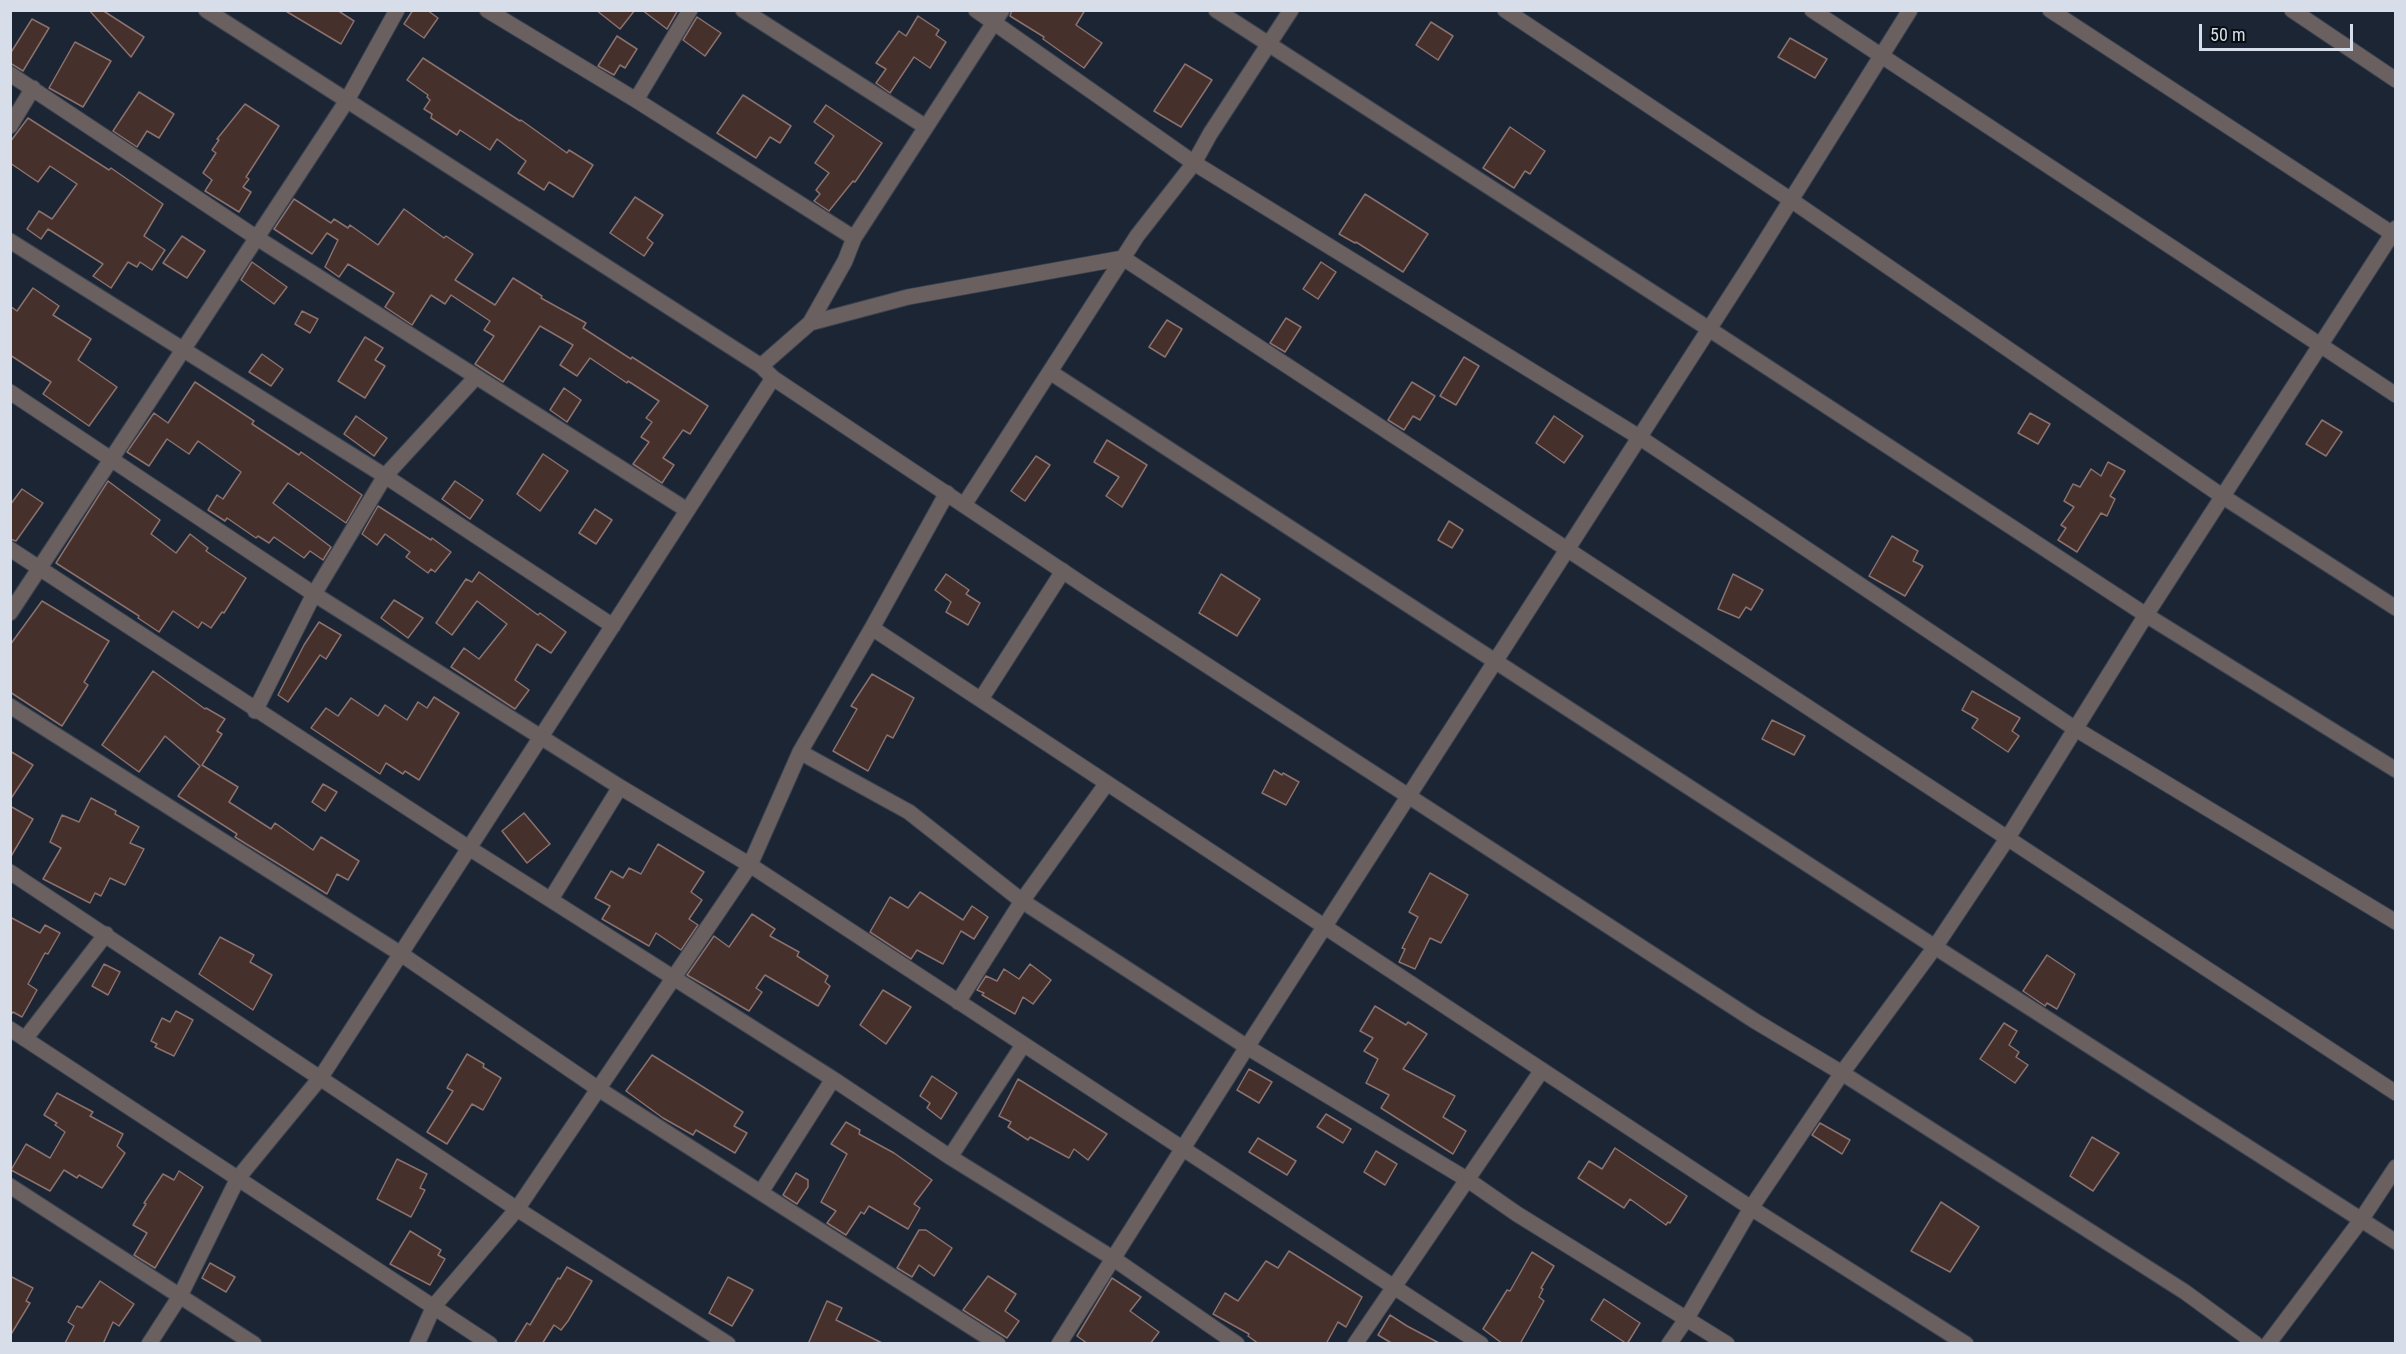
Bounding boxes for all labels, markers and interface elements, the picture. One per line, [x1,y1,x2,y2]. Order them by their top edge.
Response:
scale bar [2202,12,2356,50]
text: 50 m [2210,24,2245,45]

